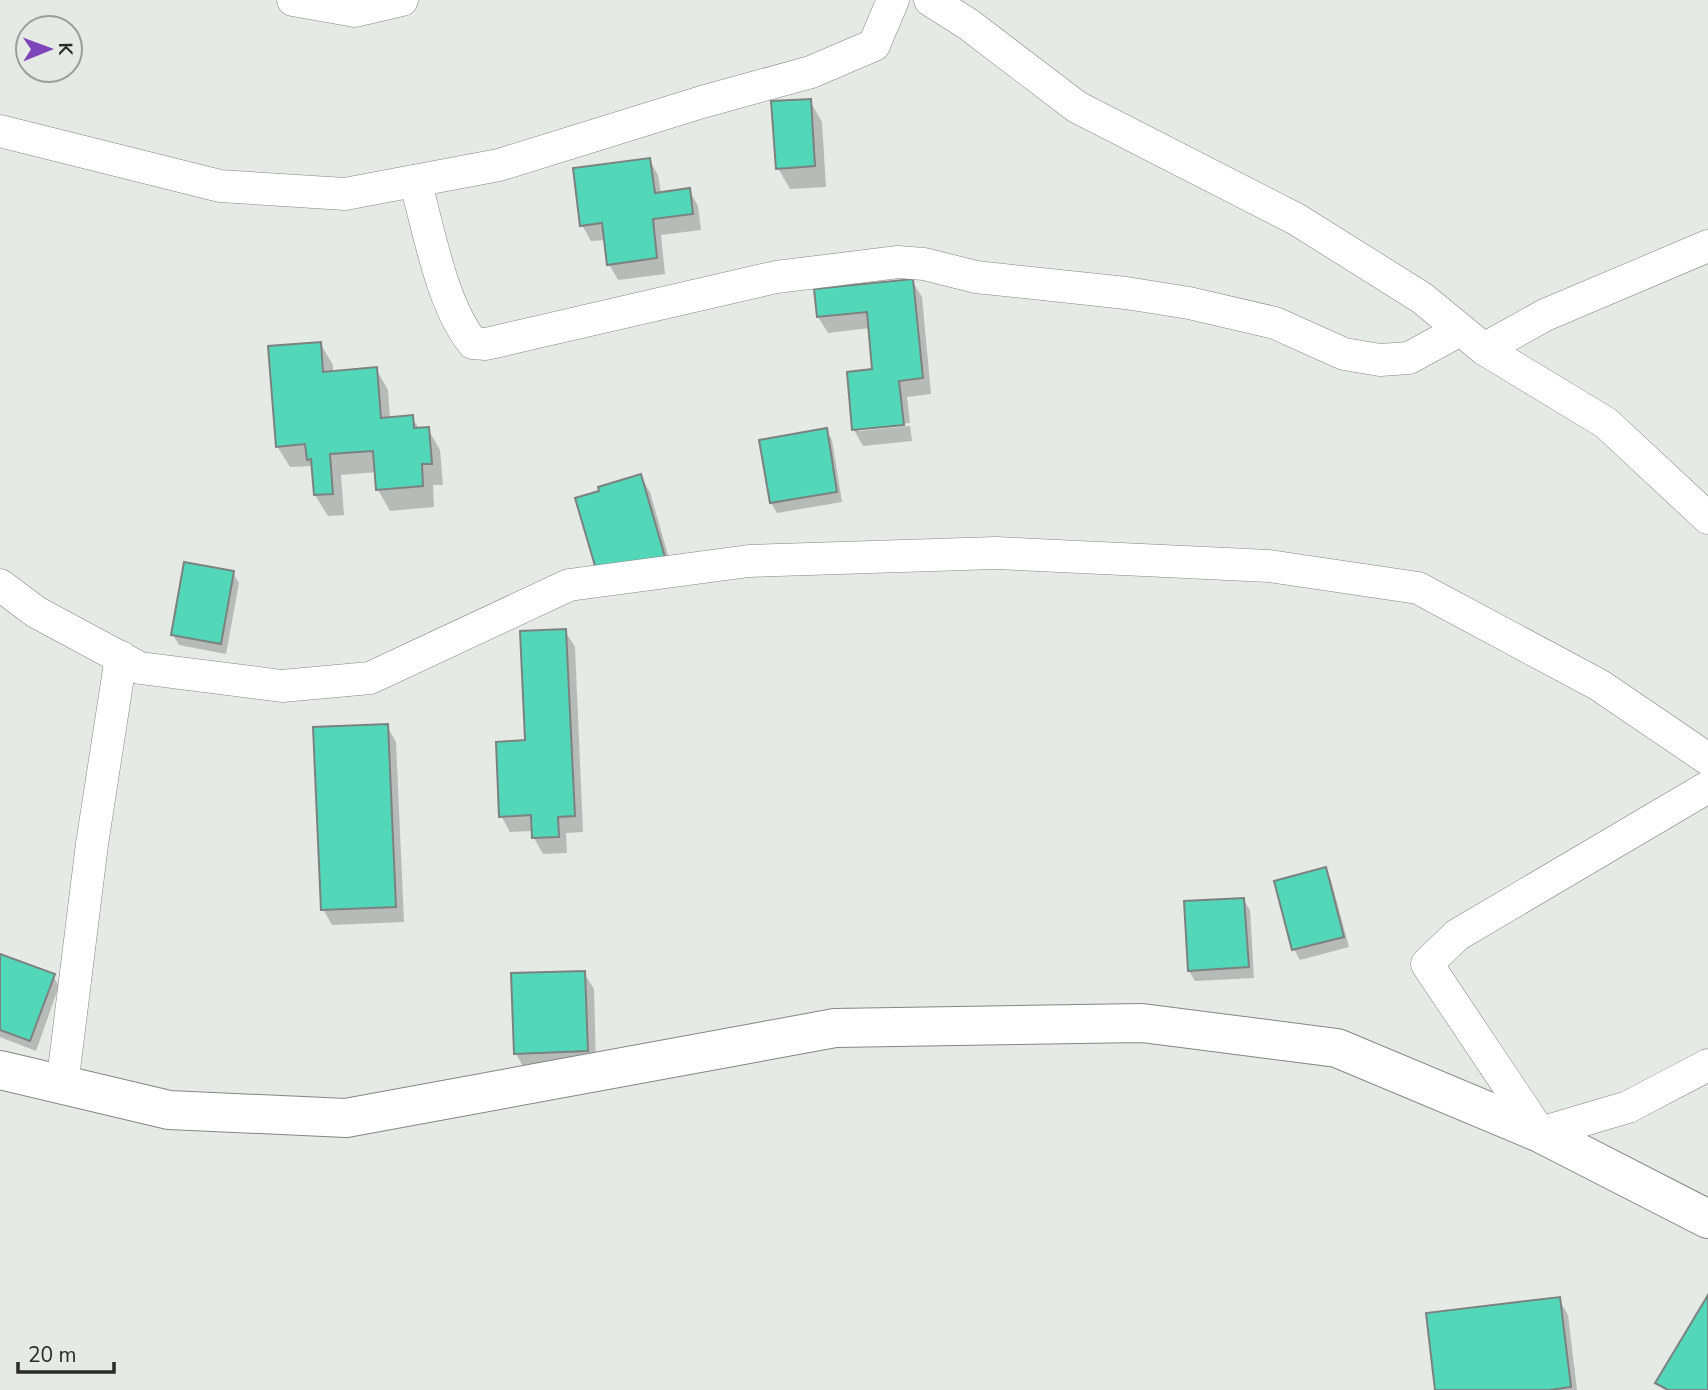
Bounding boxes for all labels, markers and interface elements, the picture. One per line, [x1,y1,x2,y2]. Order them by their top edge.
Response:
north arrow [14,14,84,84]
text: K [52,42,78,57]
scale bar [18,1330,114,1374]
text: 20 m [28,1341,77,1369]

